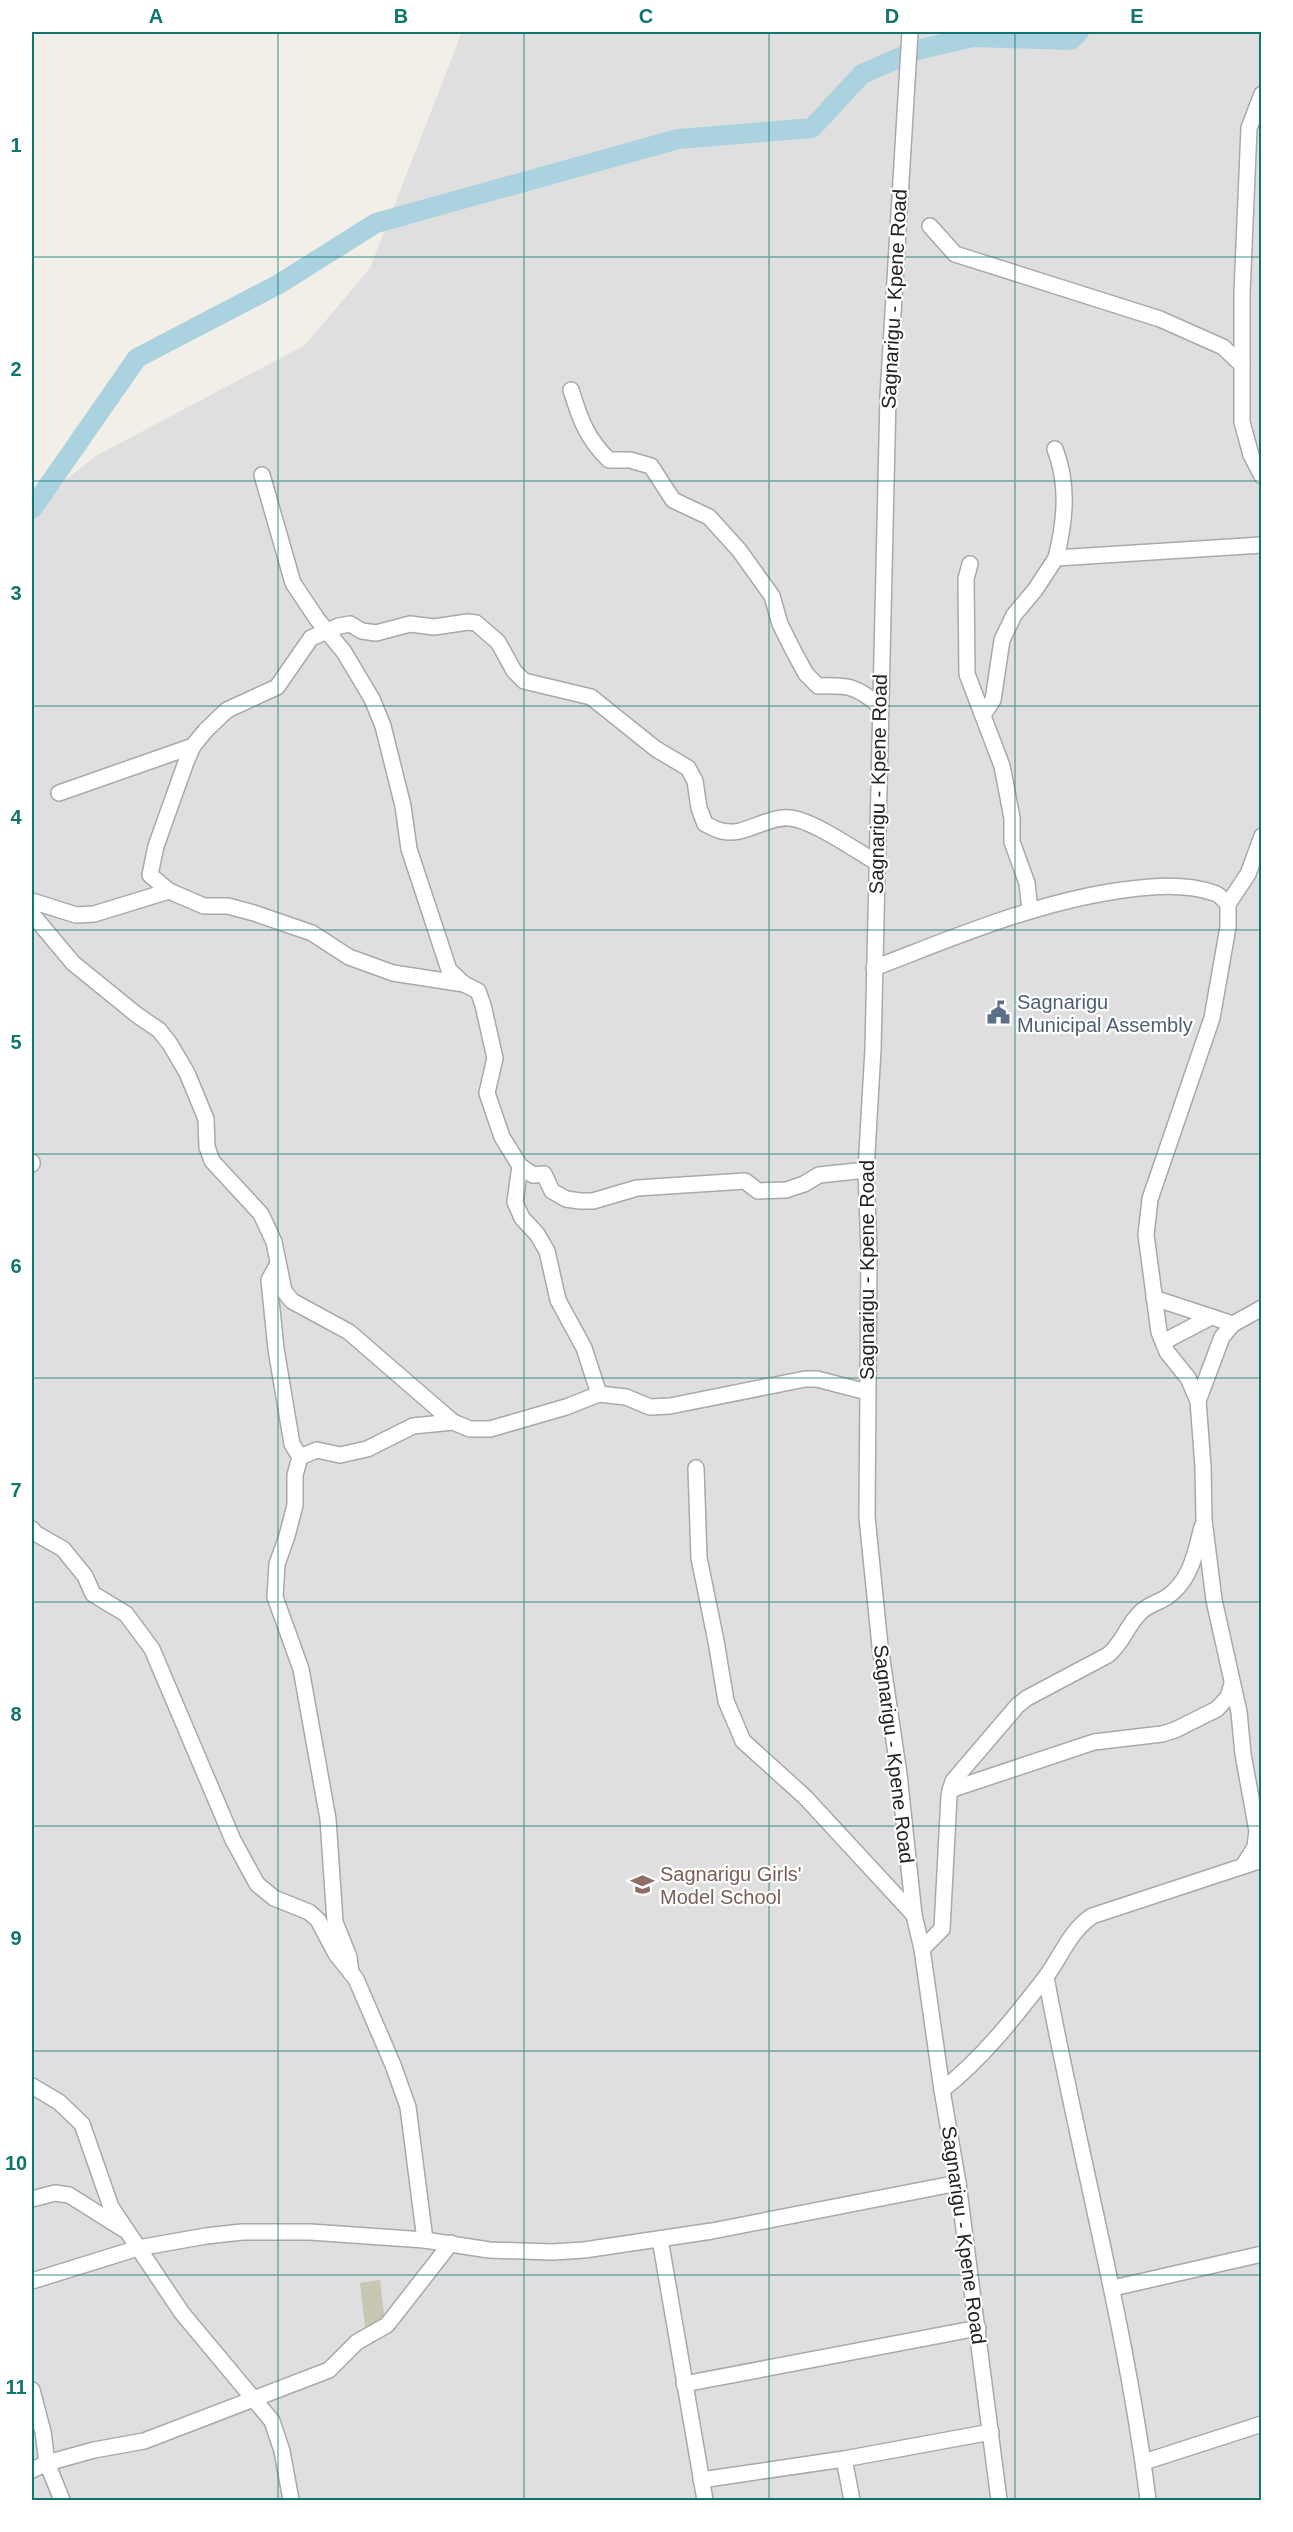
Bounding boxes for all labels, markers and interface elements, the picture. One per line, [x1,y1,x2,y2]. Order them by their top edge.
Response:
text: A [149,5,163,27]
text: B [394,5,408,27]
text: C [639,5,653,27]
text: D [885,5,899,27]
text: E [1130,5,1144,27]
text: 1 [10,134,22,156]
street label: Sagnarigu - Kpene Road [877,188,911,410]
text: 2 [10,358,22,380]
text: 3 [10,582,22,604]
street label: Sagnarigu - Kpene Road [865,674,891,894]
text: 4 [10,806,22,828]
place label: Sagnarigu Municipal Assembly [1017,991,1193,1036]
public building icon: Sagnarigu Municipal Assembly [986,1000,1012,1026]
text: 5 [10,1031,22,1053]
street label: Sagnarigu - Kpene Road [856,1160,878,1380]
text: 6 [10,1255,22,1277]
text: 7 [10,1479,22,1501]
street label: Sagnarigu - Kpene Road [870,1643,918,1865]
text: 8 [10,1703,22,1725]
place label: Sagnarigu Girls' Model School [660,1863,802,1908]
school or university icon: Sagnarigu Girls' Model School [629,1872,655,1898]
text: 9 [10,1927,22,1949]
street label: Sagnarigu - Kpene Road [938,2124,990,2346]
text: 10 [5,2152,27,2174]
text: 11 [5,2376,27,2398]

